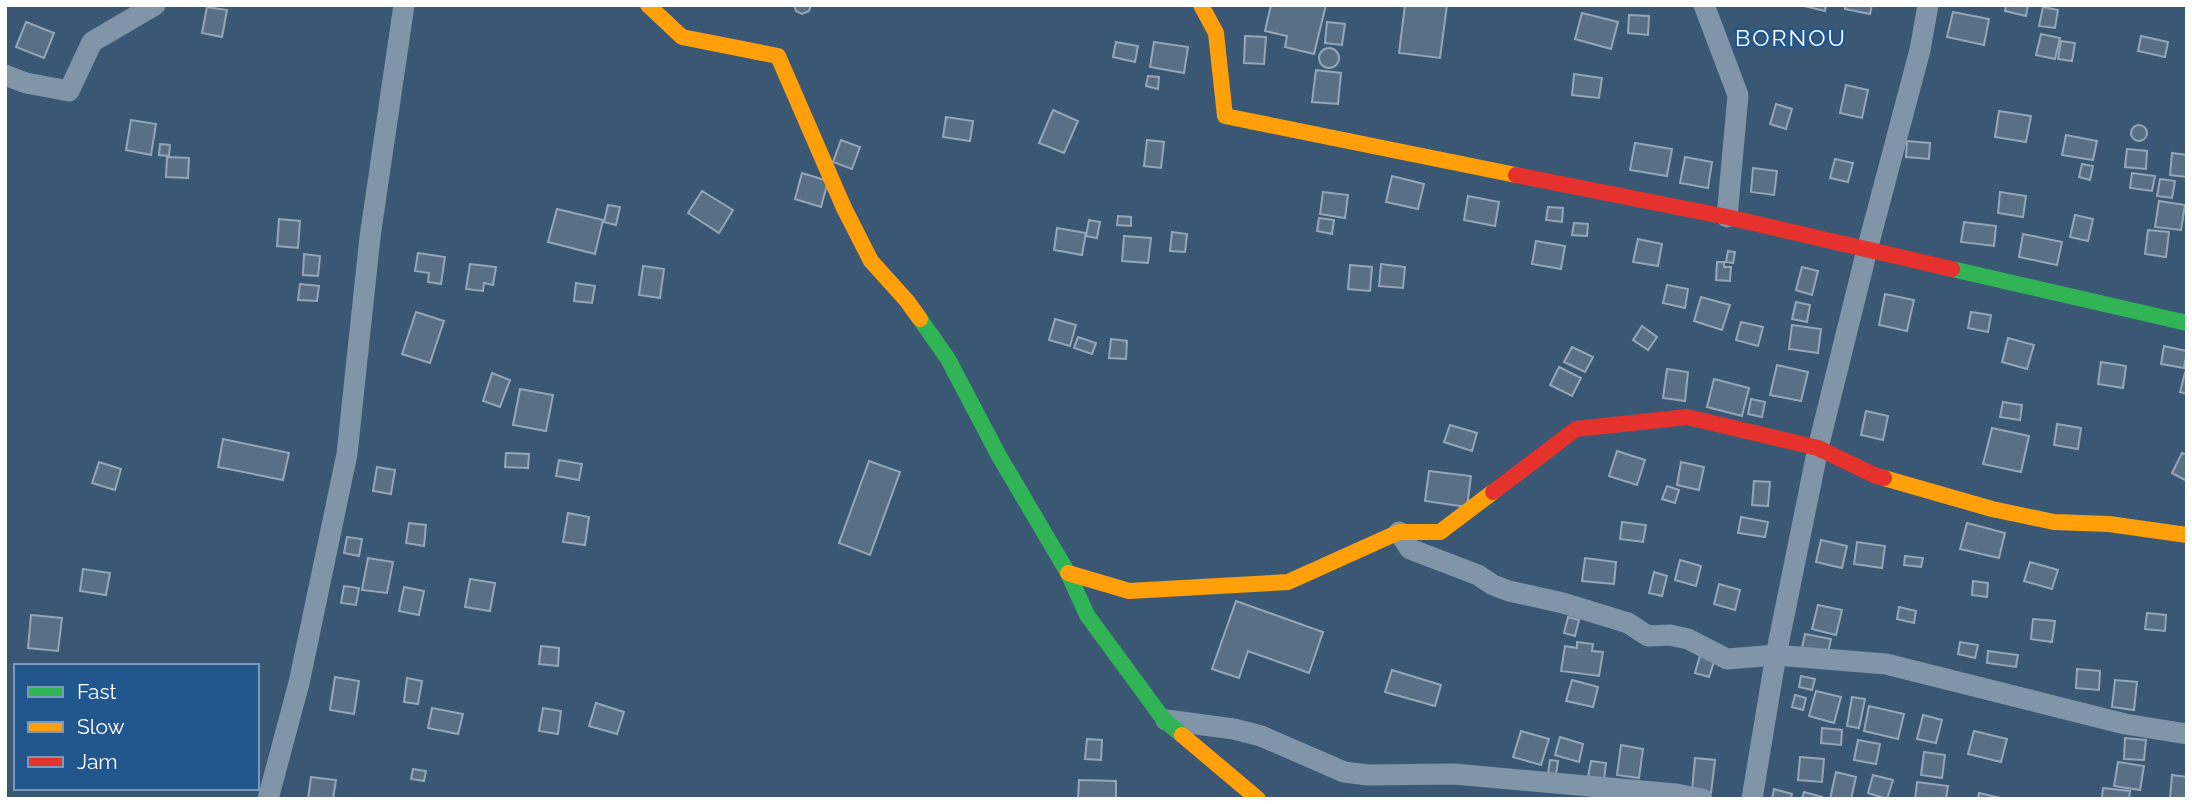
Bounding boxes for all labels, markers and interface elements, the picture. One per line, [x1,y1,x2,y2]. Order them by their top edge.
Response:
district label: BORNOU [1735,24,1847,51]
legend [14,664,259,790]
text: Fast [77,679,117,704]
text: Slow [77,714,125,739]
text: Jam [77,749,118,774]

